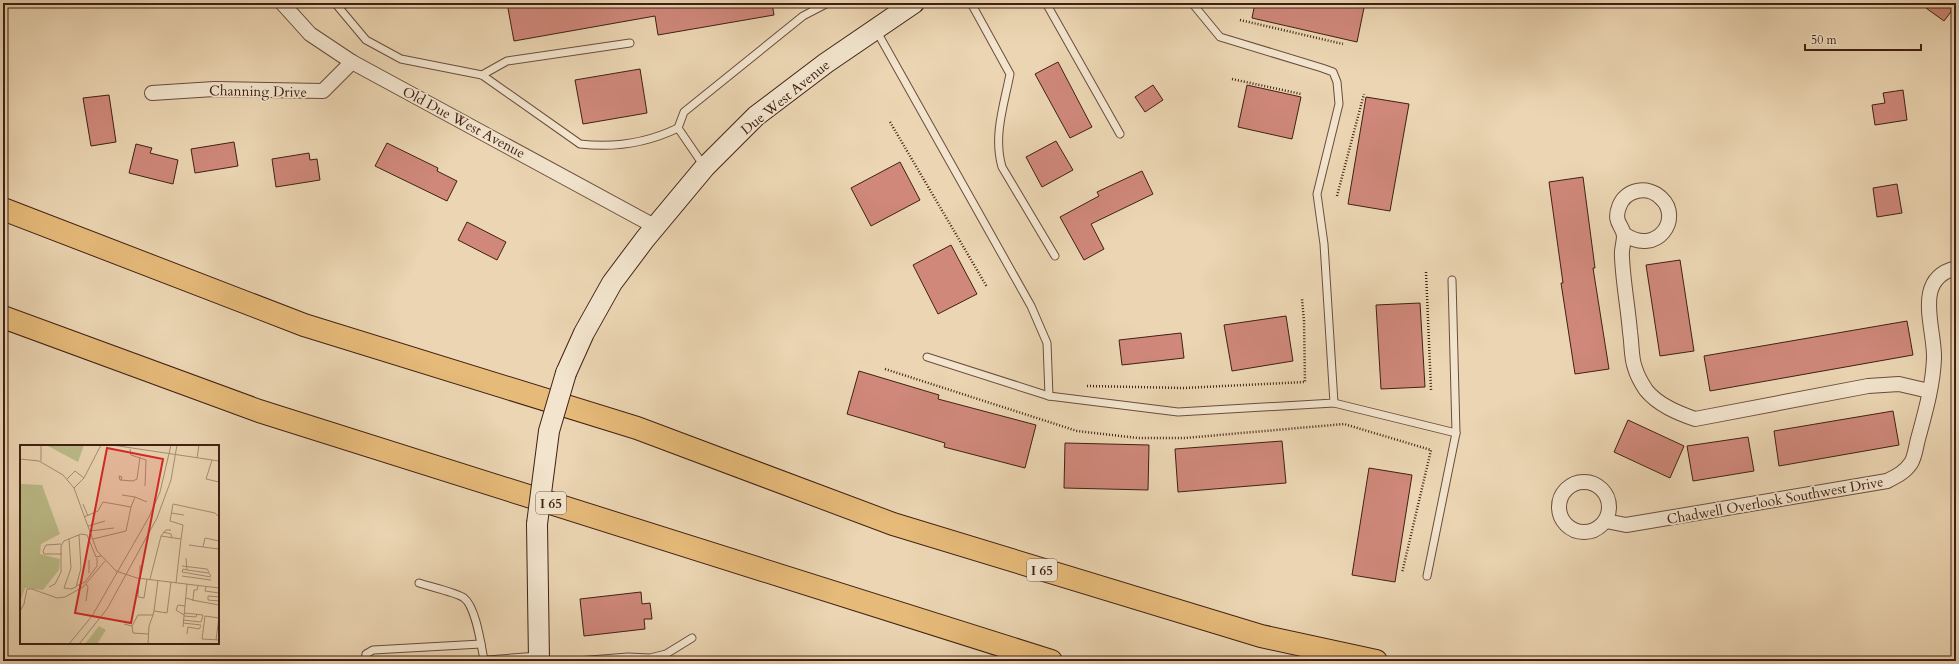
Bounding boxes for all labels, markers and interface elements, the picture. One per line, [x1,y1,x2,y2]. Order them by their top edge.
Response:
scale bar [1805,26,1921,52]
text: 50 m [1811,32,1838,48]
street label: Due West Avenue [737,56,834,139]
street label: Channing Drive [209,81,307,102]
street label: Old Due West Avenue [399,82,528,163]
inset map [20,445,219,644]
street label: Chadwell Overlook Southwest Drive [1665,472,1885,529]
road number: I 65 [536,492,566,514]
road number: I 65 [1027,559,1057,581]

